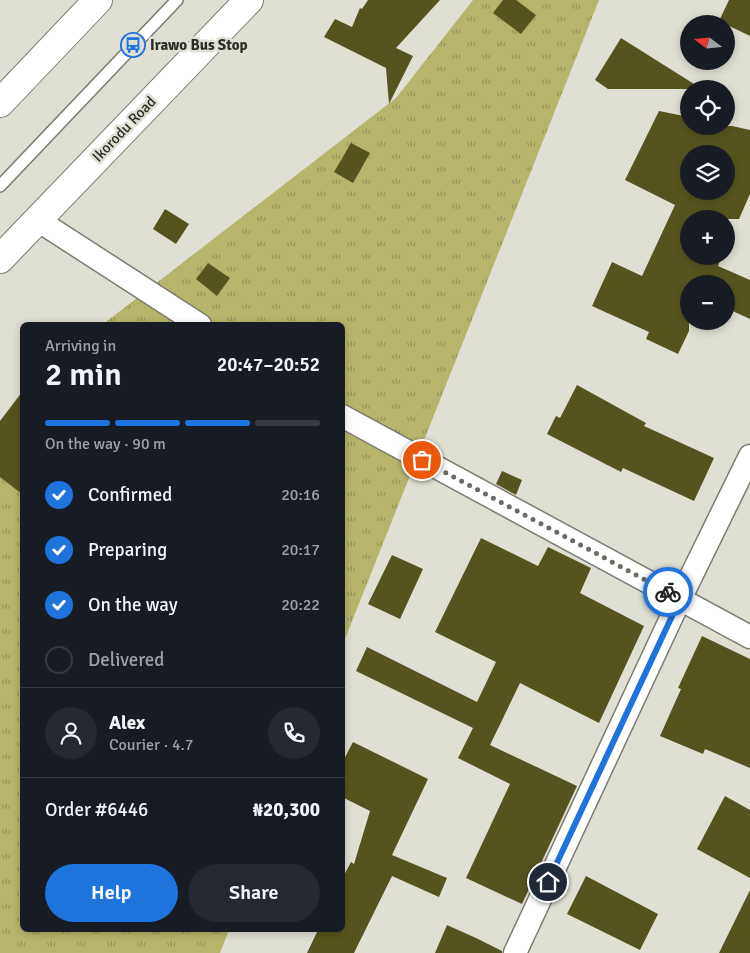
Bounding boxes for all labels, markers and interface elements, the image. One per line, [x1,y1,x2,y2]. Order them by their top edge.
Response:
north arrow [680,15,735,70]
map controls [680,15,735,330]
bus stop icon: Irawo Bus Stop [120,32,146,58]
place label: Irawo Bus Stop [150,36,248,54]
button: locate [680,80,735,135]
street label: Ikorodu Road [88,92,160,165]
button: layers [680,145,735,200]
button: + [680,210,735,265]
button: − [680,275,735,330]
text: Arriving in [45,336,116,356]
text: 20:47–20:52 [217,353,320,377]
text: 2 min [45,355,122,394]
text: On the way · 90 m [45,434,166,454]
pin [401,439,443,481]
icon: bag [408,446,436,474]
icon: check [45,481,73,509]
text: Confirmed [88,483,172,507]
text: 20:16 [281,485,320,505]
icon: check [45,536,73,564]
text: Preparing [88,538,167,562]
text: 20:17 [281,540,320,560]
courier [643,567,693,617]
icon: bike [654,578,682,606]
icon: check [45,591,73,619]
text: On the way [88,593,178,617]
text: 20:22 [281,595,320,615]
text: Delivered [88,648,164,672]
button: person [45,707,97,759]
button: phone [268,707,320,759]
text: Alex [109,711,145,735]
text: Courier · 4.7 [109,735,193,755]
text: Order #6446 [45,798,148,822]
text: ₦20,300 [253,798,320,822]
pin [527,861,569,903]
button: Help [45,864,178,922]
button: Share [188,864,320,922]
icon: home [534,868,562,896]

